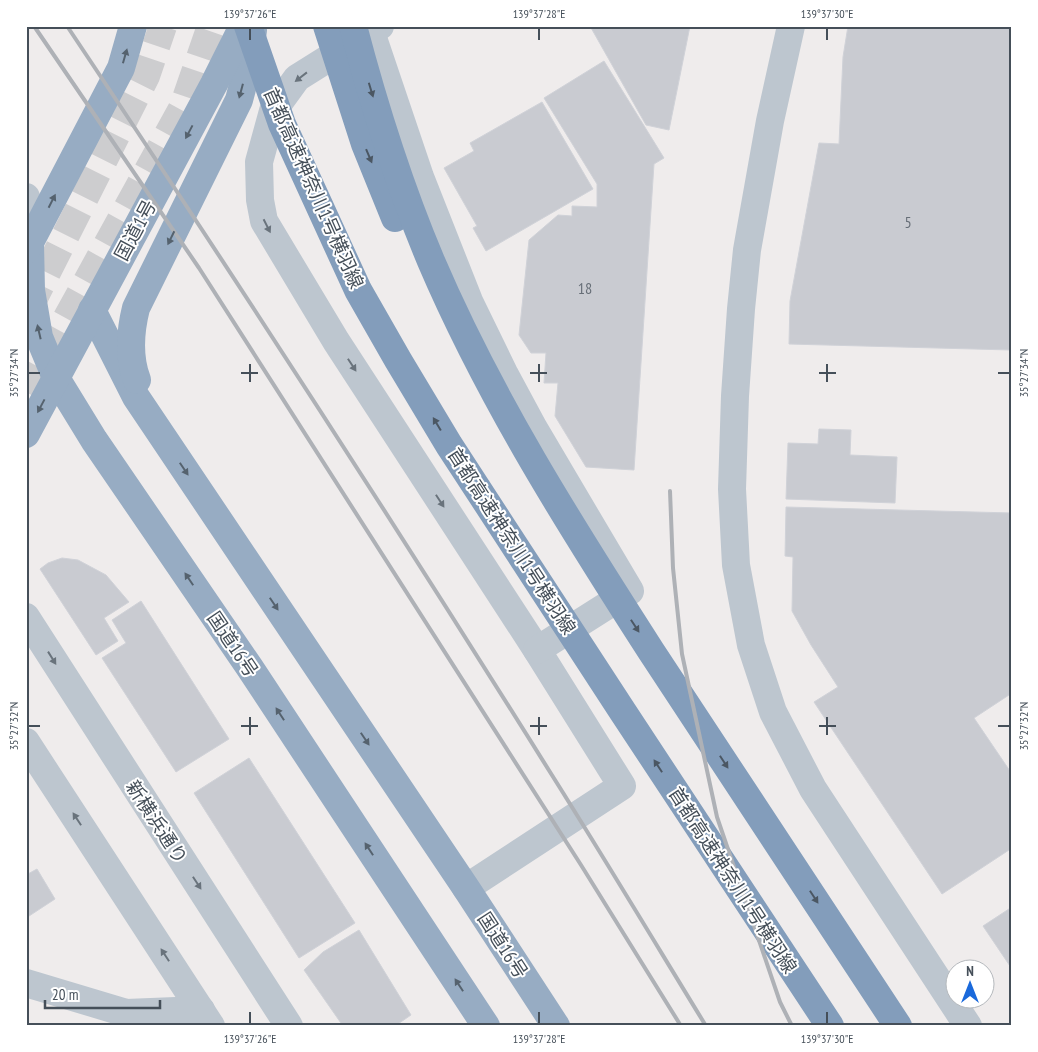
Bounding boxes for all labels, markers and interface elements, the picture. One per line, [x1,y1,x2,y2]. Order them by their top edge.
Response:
text: 139°37'26"E [224,6,276,21]
text: 139°37'28"E [513,6,565,21]
text: 139°37'30"E [801,6,853,21]
one-way arrow [121,48,129,63]
one-way arrow [294,72,307,82]
one-way arrow [368,82,376,97]
one-way arrow [237,84,245,99]
street label: 首都高速神奈川1号横羽線 [259,84,369,292]
one-way arrow [184,125,193,138]
one-way arrow [366,149,374,163]
one-way arrow [48,194,56,208]
street label: 国道1号 [109,195,161,265]
house number: 5 [904,212,912,232]
one-way arrow [263,219,271,233]
one-way arrow [166,230,175,245]
house number: 18 [578,278,592,298]
one-way arrow [35,325,43,340]
text: 35°27'34"N [6,349,21,397]
text: 35°27'34"N [1016,349,1031,397]
one-way arrow [347,358,356,371]
one-way arrow [37,399,45,413]
one-way arrow [432,417,441,430]
street label: 首都高速神奈川1号横羽線 [443,443,581,639]
one-way arrow [179,462,189,476]
one-way arrow [435,494,445,507]
one-way arrow [184,572,194,586]
one-way arrow [270,597,279,610]
street label: 国道16号 [202,607,264,681]
one-way arrow [631,619,640,632]
one-way arrow [48,651,57,665]
text: 35°27'32"N [6,702,21,750]
text: 35°27'32"N [1016,702,1031,750]
one-way arrow [275,707,285,720]
one-way arrow [360,732,370,745]
one-way arrow [719,755,729,769]
one-way arrow [653,759,663,773]
street label: 新横浜通り [121,776,193,868]
street label: 首都高速神奈川1号横羽線 [664,782,802,978]
one-way arrow [72,813,81,826]
one-way arrow [364,843,374,856]
one-way arrow [192,876,201,890]
one-way arrow [809,891,818,904]
street label: 国道16号 [473,907,533,983]
one-way arrow [161,949,170,962]
north arrow [946,960,996,1010]
text: N [966,962,974,980]
scale bar [45,977,160,1009]
one-way arrow [454,978,464,992]
text: 20 m [52,985,78,1004]
text: 139°37'26"E [224,1031,276,1046]
text: 139°37'28"E [513,1031,565,1046]
text: 139°37'30"E [801,1031,853,1046]

